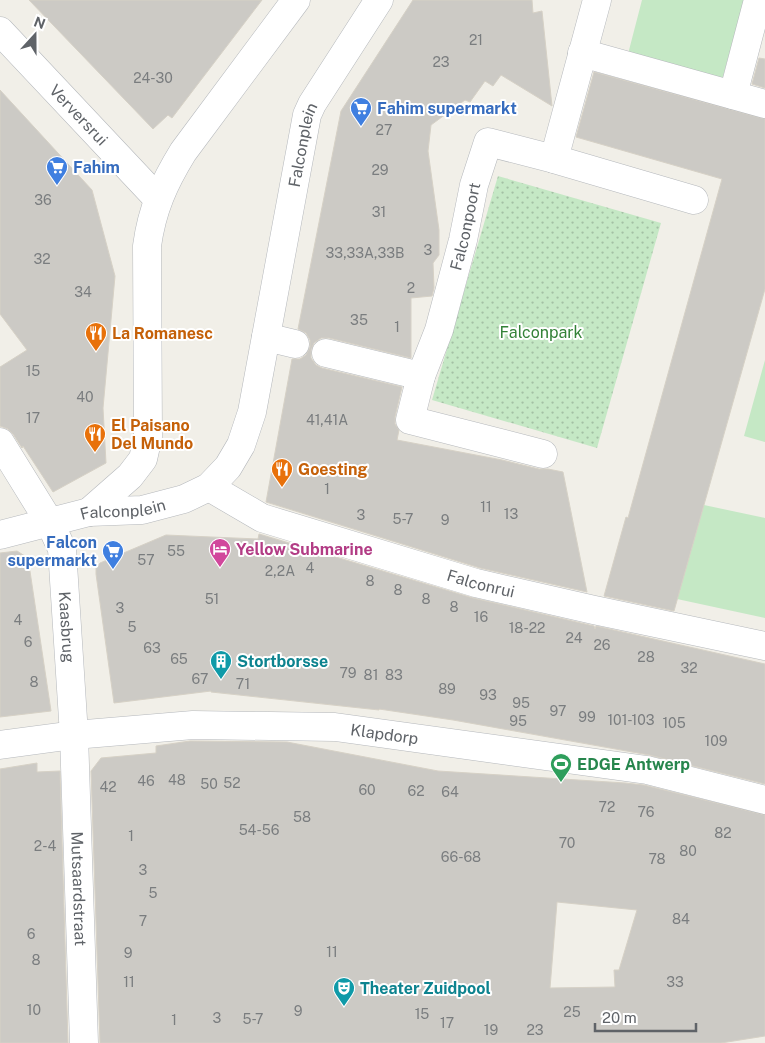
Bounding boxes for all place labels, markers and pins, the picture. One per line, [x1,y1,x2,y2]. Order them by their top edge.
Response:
supermarket icon: Fahim supermarkt [349,96,373,127]
place label: Fahim supermarkt [377,99,517,118]
supermarket icon: Fahim [45,155,69,186]
place label: Fahim [73,158,120,177]
restaurant icon: La Romanesc [84,321,108,352]
place label: La Romanesc [112,324,213,343]
place label: El Paisano Del Mundo [111,416,193,453]
restaurant icon: El Paisano Del Mundo [83,422,107,453]
restaurant icon: Goesting [270,457,294,488]
place label: Goesting [298,460,367,479]
place label: Falcon supermarkt [8,533,97,570]
hotel icon: Yellow Submarine [208,537,232,568]
supermarket icon: Falcon supermarkt [101,539,125,570]
place label: Yellow Submarine [236,540,373,559]
building icon: Stortborsse [209,649,233,680]
place label: Stortborsse [237,652,328,671]
sports icon: EDGE Antwerp [549,752,573,783]
place label: EDGE Antwerp [577,755,690,774]
theatre icon: Theater Zuidpool [332,976,356,1007]
place label: Theater Zuidpool [360,979,491,998]

